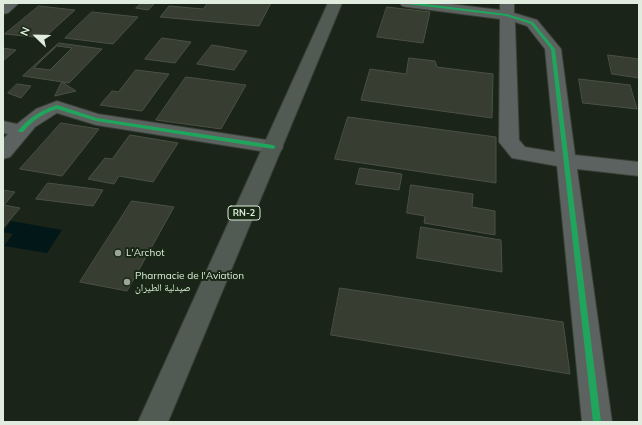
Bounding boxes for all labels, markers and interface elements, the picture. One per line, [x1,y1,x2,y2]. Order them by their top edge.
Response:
north arrow [16,16,56,56]
text: N [17,25,33,38]
road number: RN-2 [228,206,260,220]
place label: L'Archot [126,247,165,259]
marker: L'Archot [113,248,123,258]
place label: Pharmacie de l'Aviation صيدلية الطيران [135,270,244,294]
marker: Pharmacie de l'Aviation صيدلية الطيران [122,277,132,287]

